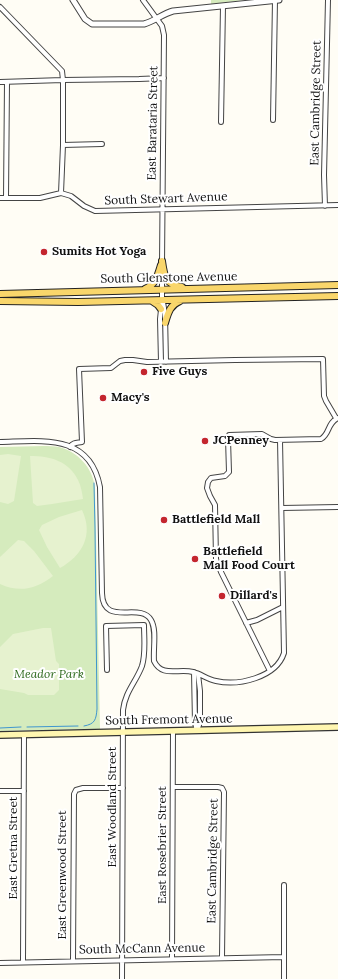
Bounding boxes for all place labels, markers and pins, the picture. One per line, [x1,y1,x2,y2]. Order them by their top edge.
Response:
place label: Sumits Hot Yoga [52,245,146,259]
marker: Sumits Hot Yoga [39,247,49,257]
place label: Five Guys [152,365,207,379]
marker: Five Guys [139,367,149,377]
place label: Macy's [111,391,150,405]
marker: Macy's [98,393,108,403]
place label: JCPenney [213,434,269,448]
marker: JCPenney [200,436,210,446]
place label: Battlefield Mall [172,513,260,527]
marker: Battlefield Mall [159,515,169,525]
place label: Battlefield Mall Food Court [203,545,295,573]
marker: Battlefield Mall Food Court [190,554,200,564]
place label: Dillard's [230,589,278,603]
marker: Dillard's [217,591,227,601]

